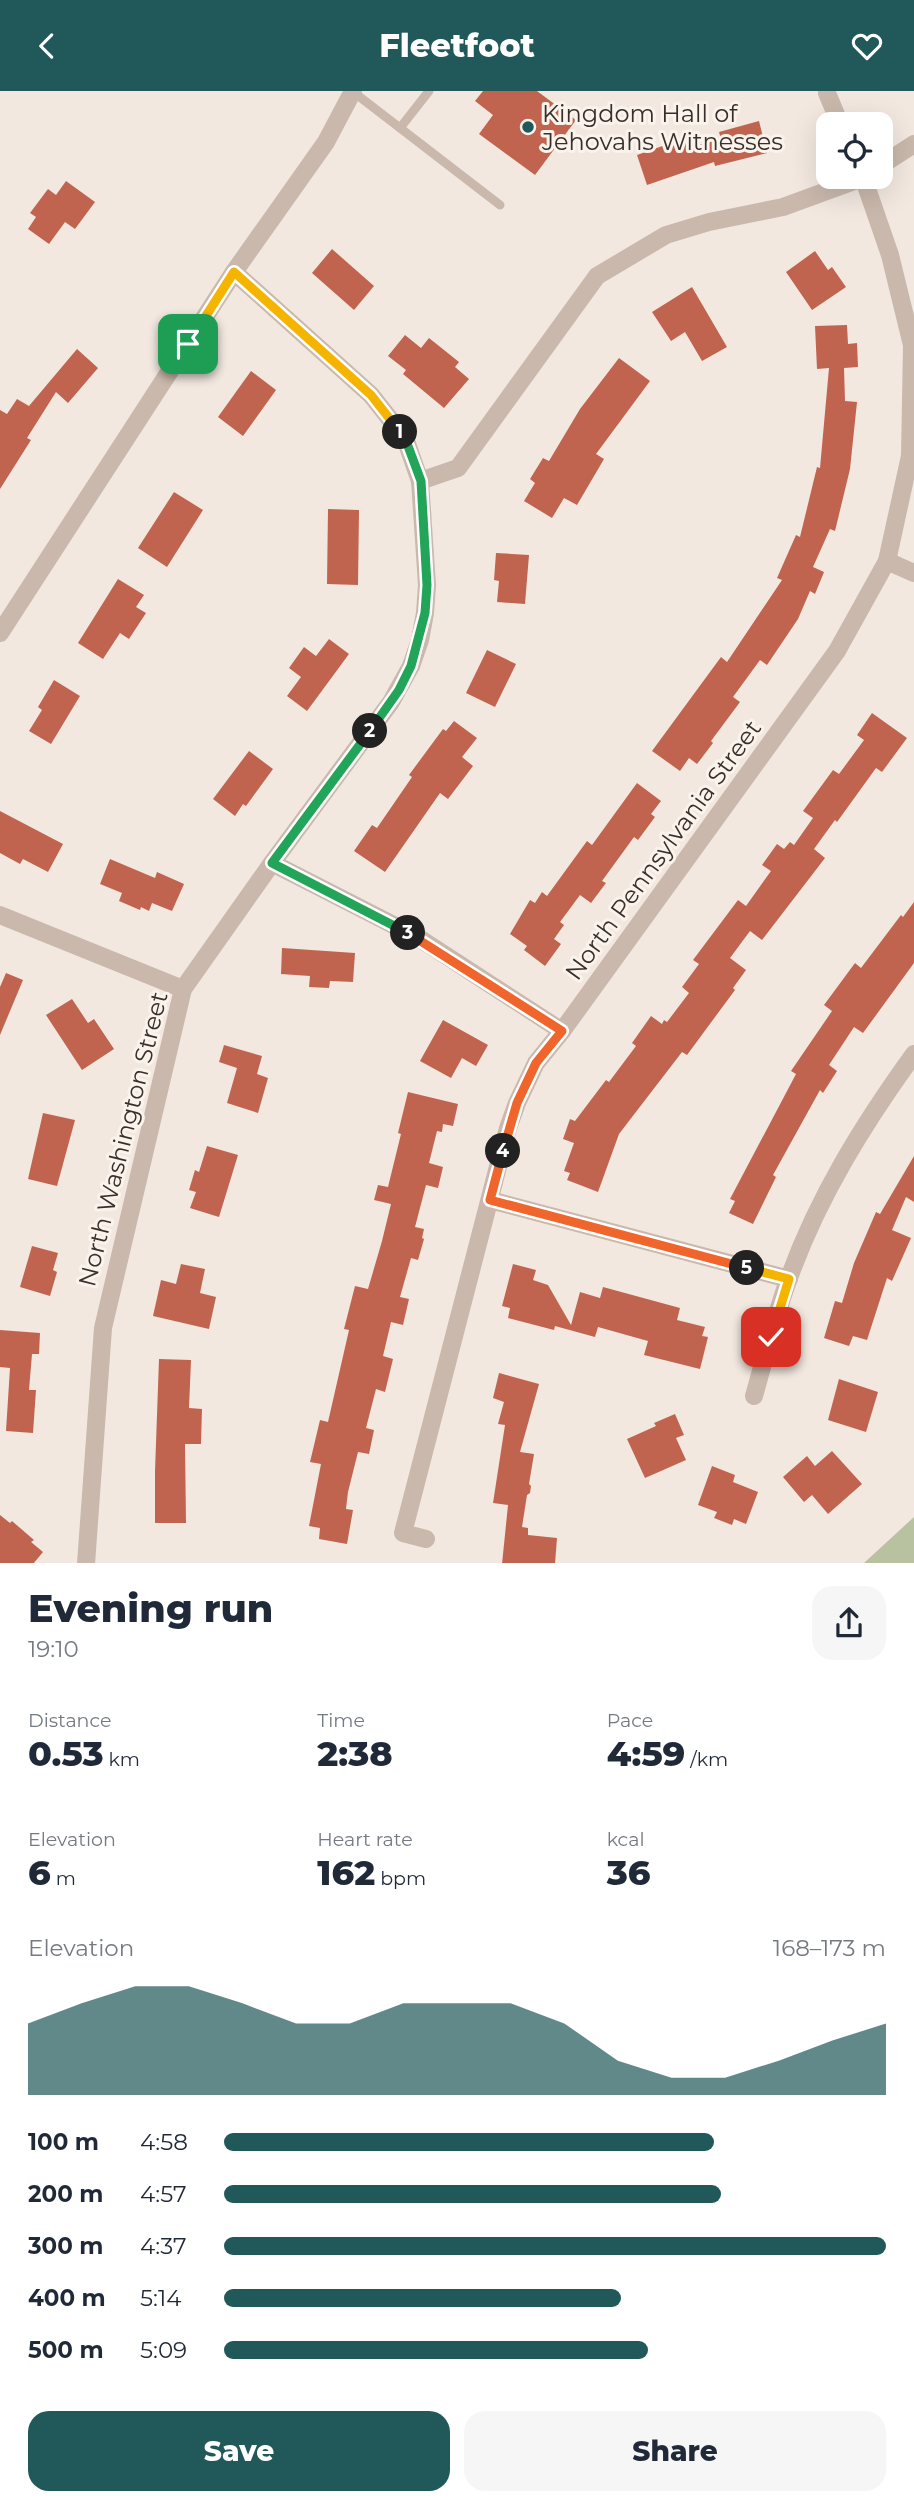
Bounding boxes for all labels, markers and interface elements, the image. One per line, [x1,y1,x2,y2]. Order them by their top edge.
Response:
text: Fleetfoot [379,26,535,65]
icon: back [28,27,66,65]
icon: heart [848,27,886,65]
place label: Kingdom Hall of Jehovahs Witnesses [541,99,783,156]
map controls [816,112,893,189]
button: locate [816,112,893,189]
marker: Kingdom Hall of Jehovahs Witnesses [520,119,536,135]
pin [158,314,218,374]
icon: arrive [169,325,207,363]
pin: 1 [382,415,418,449]
text: 1 [396,420,403,443]
pin: 2 [352,713,388,749]
street label: North Pennsylvania Street [559,714,767,986]
text: 2 [364,719,375,742]
pin: 3 [390,915,426,951]
text: 3 [402,921,413,944]
street label: North Washington Street [72,988,174,1289]
pin: 4 [486,1133,520,1169]
text: 4 [496,1139,509,1162]
pin: 5 [730,1251,764,1285]
text: 5 [741,1256,752,1279]
pin [741,1307,801,1367]
icon: check [752,1318,790,1356]
text: Evening run [28,1585,273,1632]
button: share [812,1586,886,1660]
text: 19:10 [28,1635,79,1663]
text: Distance [28,1709,111,1732]
text: Time [317,1709,365,1732]
text: Pace [607,1709,653,1732]
text: 0.53 [28,1732,104,1775]
text: 2:38 [317,1732,393,1775]
text: 4:59 [607,1732,685,1775]
text: km [104,1748,140,1771]
text: /km [685,1748,728,1771]
text: Elevation [28,1828,116,1851]
text: Heart rate [317,1828,413,1851]
text: kcal [607,1828,645,1851]
text: 6 [28,1851,51,1894]
text: 162 [317,1851,375,1894]
text: 36 [607,1851,650,1894]
text: m [51,1867,76,1890]
text: bpm [375,1867,426,1890]
text: Elevation [28,1934,134,1962]
text: 168–173 m [773,1934,886,1962]
text: 100 m [28,2128,99,2156]
text: 4:58 [140,2128,188,2156]
text: 200 m [28,2180,103,2208]
text: 4:57 [140,2180,186,2208]
text: 300 m [28,2232,104,2260]
text: 4:37 [140,2232,186,2260]
text: 400 m [28,2284,106,2312]
text: 5:14 [140,2284,181,2312]
text: 500 m [28,2336,104,2364]
text: 5:09 [140,2336,187,2364]
button: Save [28,2411,450,2491]
button: Share [464,2411,886,2491]

